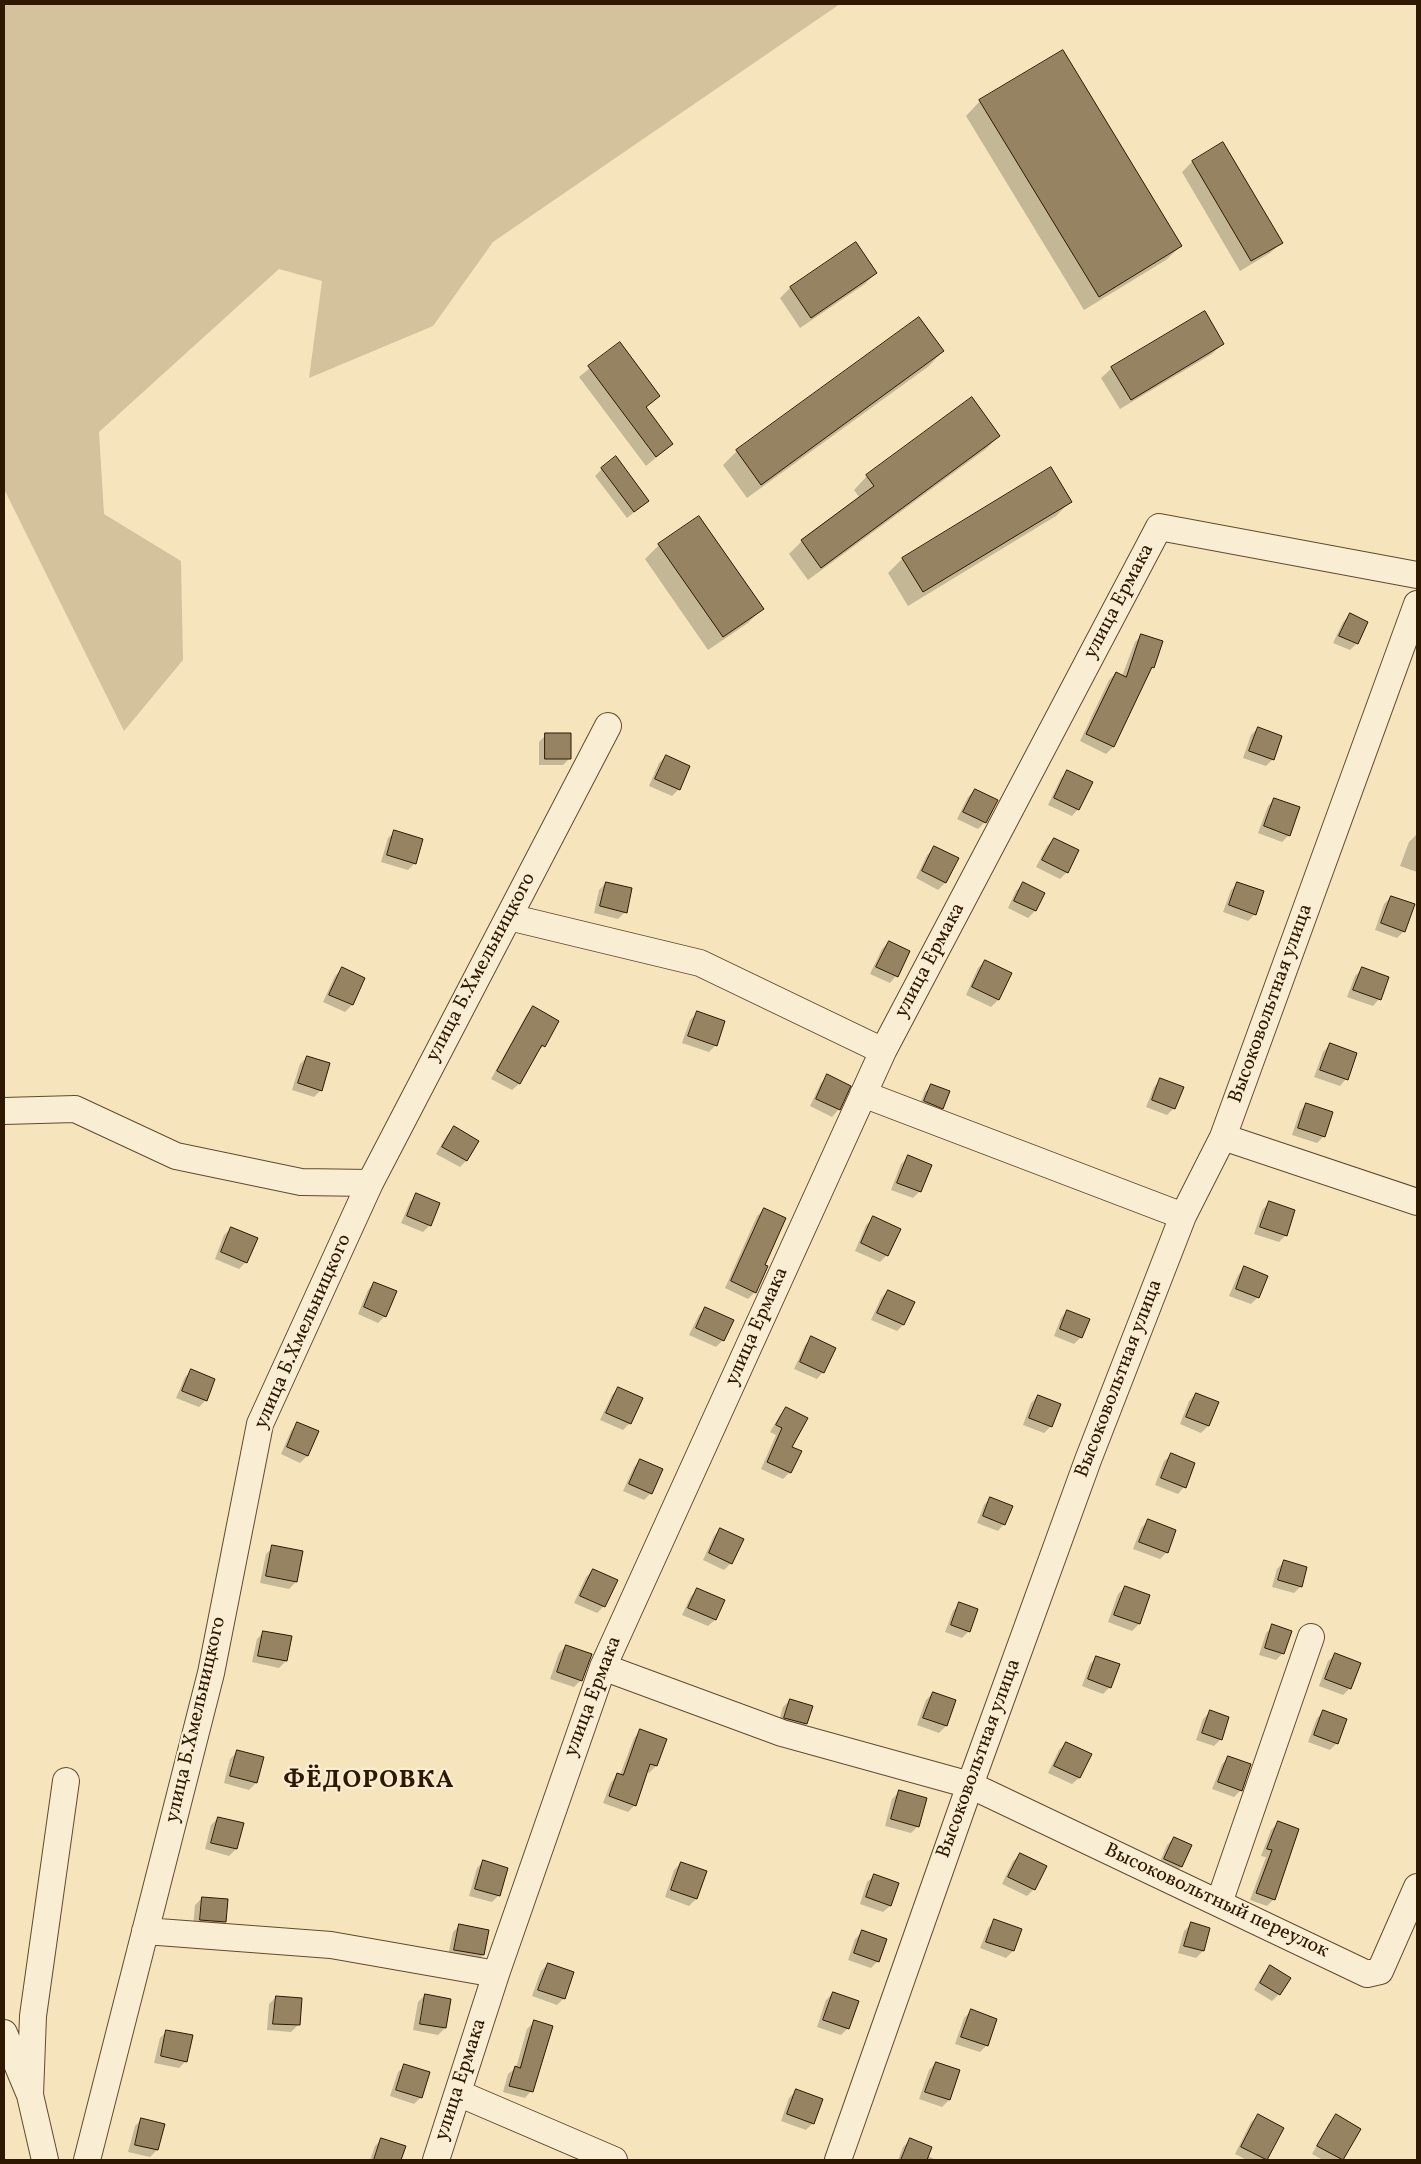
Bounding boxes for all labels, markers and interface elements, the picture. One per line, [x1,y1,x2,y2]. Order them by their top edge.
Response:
street label: улица Ермака [1080,540,1160,664]
street label: улица Б.Хмельницкого [422,869,542,1067]
street label: улица Ермака [891,899,971,1023]
street label: Высоковольтная улица [1225,901,1319,1107]
street label: улица Б.Хмельницкого [250,1231,358,1433]
street label: улица Ермака [721,1264,795,1390]
street label: Высоковольтная улица [1071,1277,1169,1481]
street label: улица Б.Хмельницкого [162,1615,232,1825]
street label: улица Ермака [560,1633,628,1761]
street label: Высоковольтная улица [933,1656,1027,1862]
district label: ФЁДОРОВКА [282,1767,456,1797]
street label: Высоковольтный переулок [1100,1839,1332,1965]
street label: улица Ермака [431,2016,493,2144]

